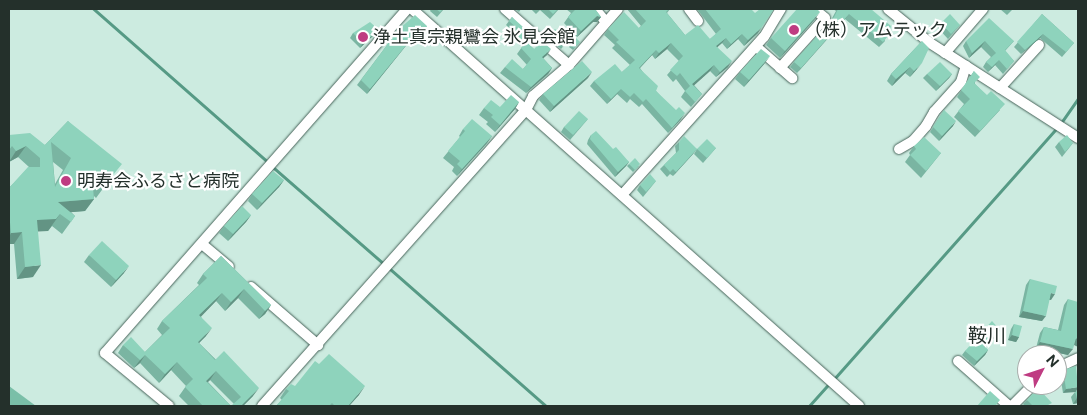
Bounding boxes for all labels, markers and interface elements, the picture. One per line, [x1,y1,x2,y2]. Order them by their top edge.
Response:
place label: （株）アムテック [804,19,948,41]
marker: （株）アムテック [788,24,800,36]
place label: 浄土真宗親鸞会 氷見会館 [373,26,575,48]
marker: 浄土真宗親鸞会 氷見会館 [357,31,369,43]
place label: 明寿会ふるさと病院 [77,170,239,192]
marker: 明寿会ふるさと病院 [59,174,73,188]
district label: 鞍川 [968,325,1006,347]
north arrow [1017,345,1067,395]
text: N [1043,351,1062,370]

